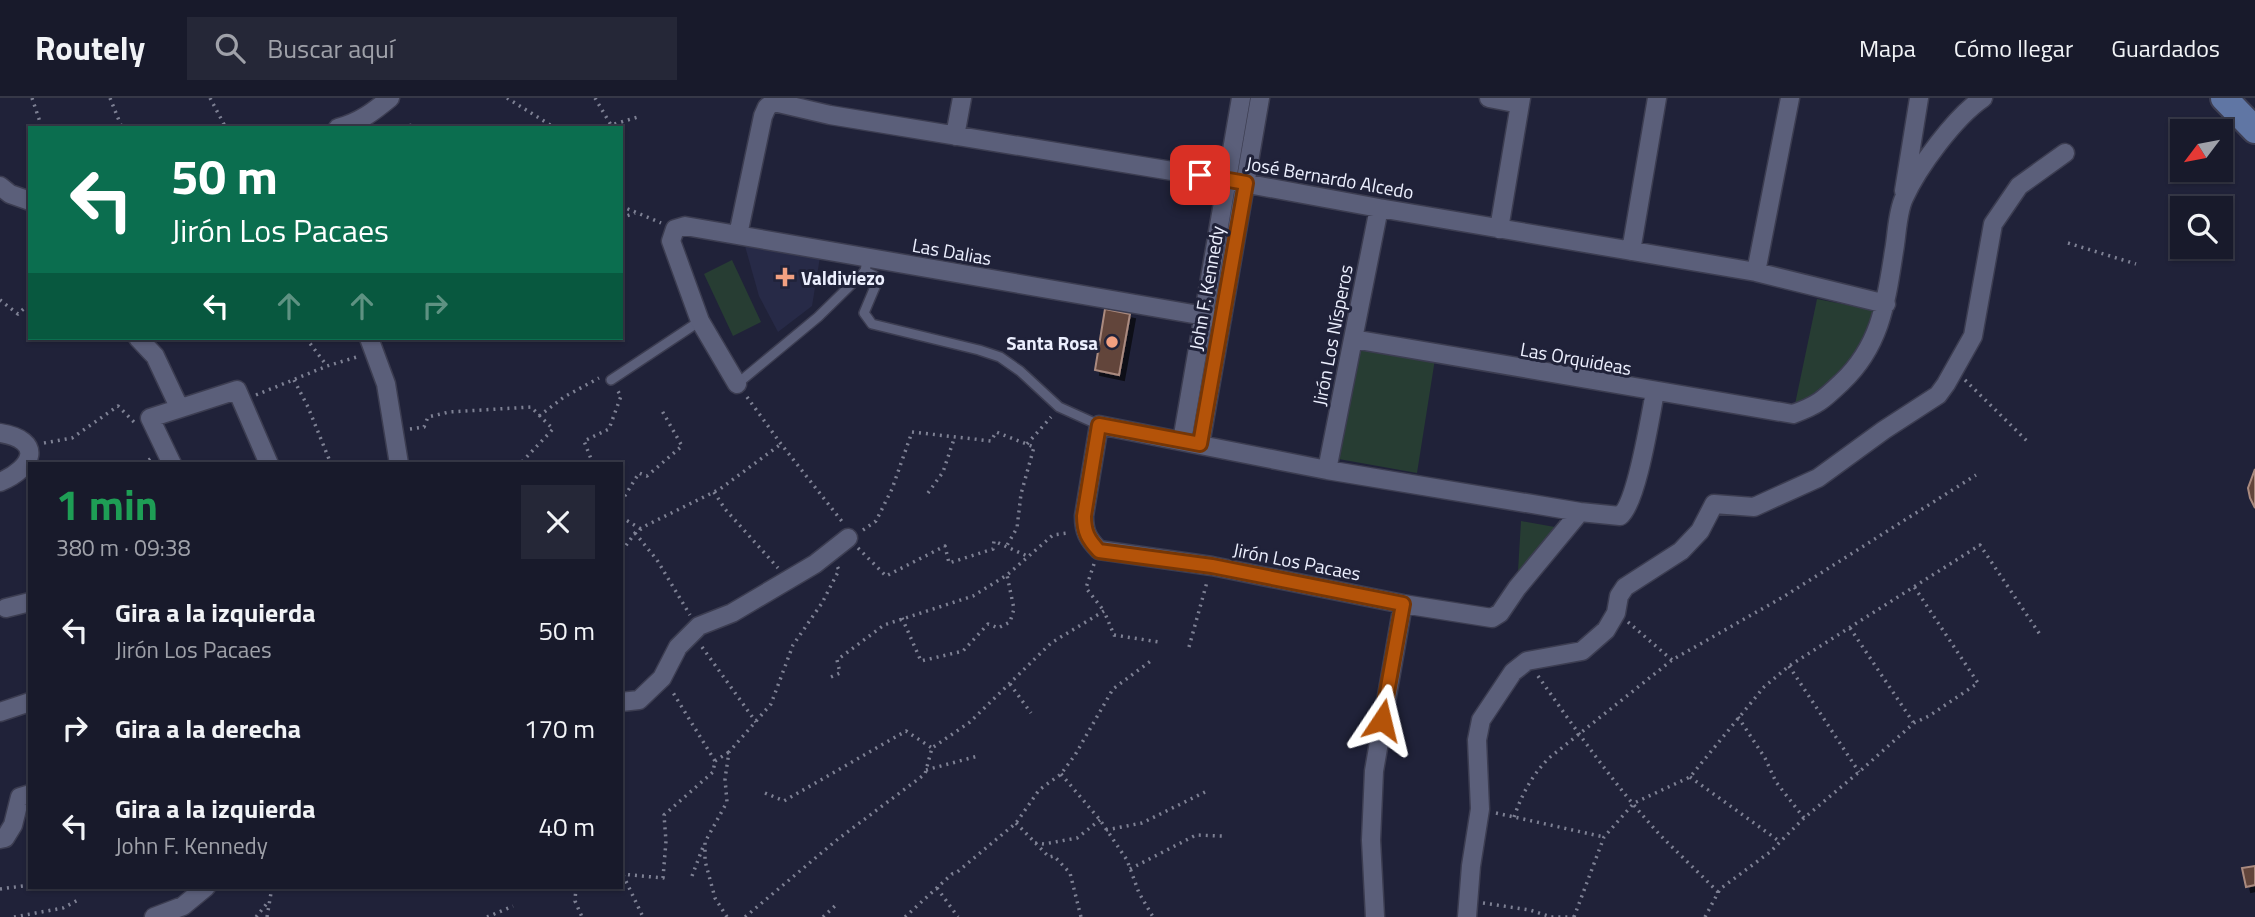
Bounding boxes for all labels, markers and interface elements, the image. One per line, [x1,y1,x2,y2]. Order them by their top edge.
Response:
search box [187,17,677,80]
text: Routely [35,23,145,73]
icon: search [211,29,249,67]
text: Buscar aquí [267,29,394,68]
text: Mapa [1859,30,1916,66]
text: Cómo llegar [1954,30,2073,66]
text: Guardados [2111,30,2220,66]
north arrow [2170,119,2233,182]
map controls [2170,119,2233,259]
text: 50 m [171,138,278,213]
pin [1170,145,1230,205]
street label: José Bernardo Alcedo [1244,148,1416,206]
icon: left [56,154,147,245]
icon: arrive [1181,156,1219,194]
button: search [2170,196,2233,259]
text: Jirón Los Pacaes [171,206,389,254]
street label: John F. Kennedy [1181,223,1231,353]
street label: Las Dalias [910,230,994,272]
street label: Jirón Los Nísperos [1304,262,1360,408]
place label: Valdiviezo [801,263,885,292]
marker: Valdiviezo [775,267,795,287]
icon: left [197,287,235,325]
icon: ahead [270,287,308,325]
icon: ahead [343,287,381,325]
icon: right [416,287,454,325]
place label: Santa Rosa [1006,328,1098,357]
marker: Santa Rosa [1104,334,1120,350]
street label: Las Orquideas [1518,334,1634,382]
text: 1 min [56,472,158,536]
button: close [521,485,595,559]
text: 380 m · 09:38 [56,530,191,565]
street label: Jirón Los Pacaes [1231,534,1363,588]
text: Gira a la izquierda [115,593,316,632]
icon: left [56,611,94,649]
text: 50 m [538,611,595,650]
text: Jirón Los Pacaes [115,632,272,667]
position arrow [1345,683,1419,757]
icon: right [56,709,94,747]
text: Gira a la derecha [115,709,301,748]
text: 170 m [524,709,595,748]
text: Gira a la izquierda [115,789,316,828]
icon: left [56,807,94,845]
text: 40 m [538,807,595,846]
text: John F. Kennedy [115,828,268,863]

